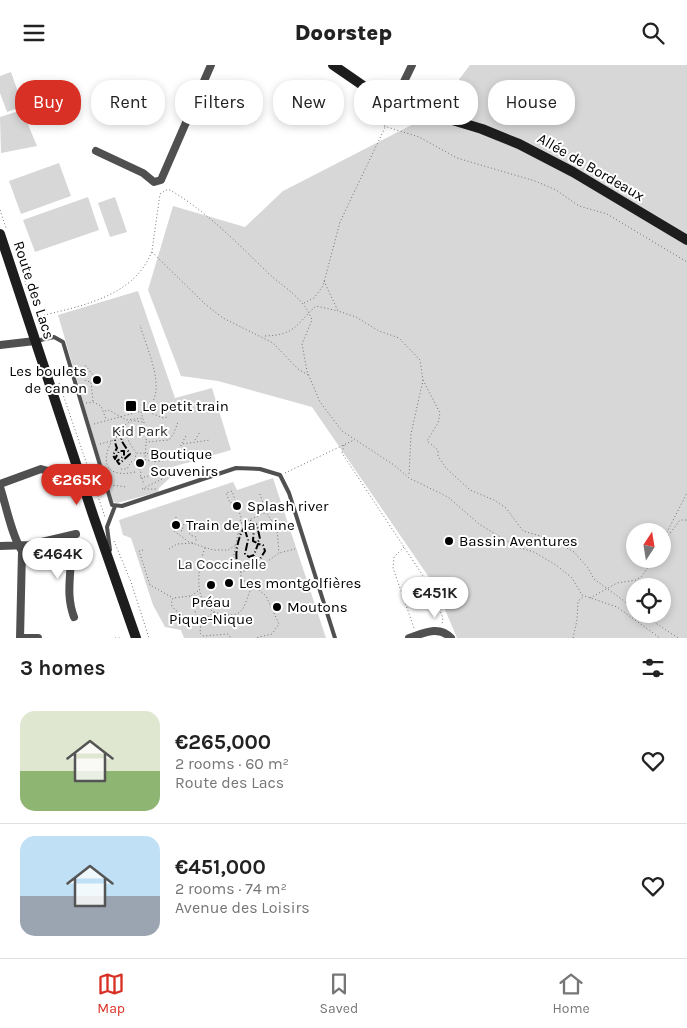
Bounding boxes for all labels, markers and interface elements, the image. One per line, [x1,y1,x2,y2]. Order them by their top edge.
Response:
icon: menu [20,19,48,47]
icon: search [639,19,667,47]
text: Doorstep [295,20,392,46]
chip: Buy [15,80,81,125]
chip: Rent [91,80,165,125]
chip: Filters [175,80,263,125]
chip: New [273,80,344,125]
chip: Apartment [354,80,478,125]
chip: House [488,80,575,125]
street label: Allée de Bordeaux [534,129,648,205]
street label: Route des Lacs [10,239,58,341]
place label: Les boulets de canon [9,362,87,397]
marker: Les boulets de canon [91,374,103,386]
place label: Le petit train [142,397,229,415]
marker: Le petit train [124,399,138,413]
park label: Kid Park [112,422,168,440]
place label: Boutique Souvenirs [150,445,218,480]
marker: Boutique Souvenirs [134,457,146,469]
pin: €265K [42,463,112,506]
text: €265K [52,470,102,489]
place label: Splash river [247,497,329,515]
marker: Splash river [231,500,243,512]
place label: Train de la mine [186,516,295,534]
marker: Train de la mine [170,519,182,531]
north arrow [626,523,671,567]
map controls [626,523,671,623]
place label: Bassin Aventures [459,532,578,550]
marker: Bassin Aventures [443,535,455,547]
pin: €464K [23,537,93,580]
text: €464K [33,544,83,563]
park label: La Coccinelle [177,555,267,573]
place label: Les montgolfières [239,574,361,592]
marker: Les montgolfières [223,577,235,589]
pin: €451K [400,577,470,619]
button: locate [626,578,671,623]
marker: Préau Pique-Nique [205,579,217,591]
text: €451K [412,583,458,602]
place label: Préau Pique-Nique [169,593,253,628]
place label: Moutons [287,598,348,616]
marker: Moutons [271,601,283,613]
icon: filters [639,654,667,682]
text: 3 homes [20,656,105,680]
text: €265,000 [175,730,271,754]
icon: home [60,731,120,791]
icon: heart [639,747,667,775]
text: 2 rooms · 60 m² [175,754,289,773]
text: Route des Lacs [175,773,284,792]
text: €451,000 [175,855,266,879]
icon: home [60,856,120,916]
icon: heart [639,872,667,900]
text: 2 rooms · 74 m² [175,879,287,898]
text: Avenue des Loisirs [175,898,310,917]
tab: Map [97,970,125,1017]
tab: Saved [319,970,358,1017]
tab: Home [553,970,590,1017]

